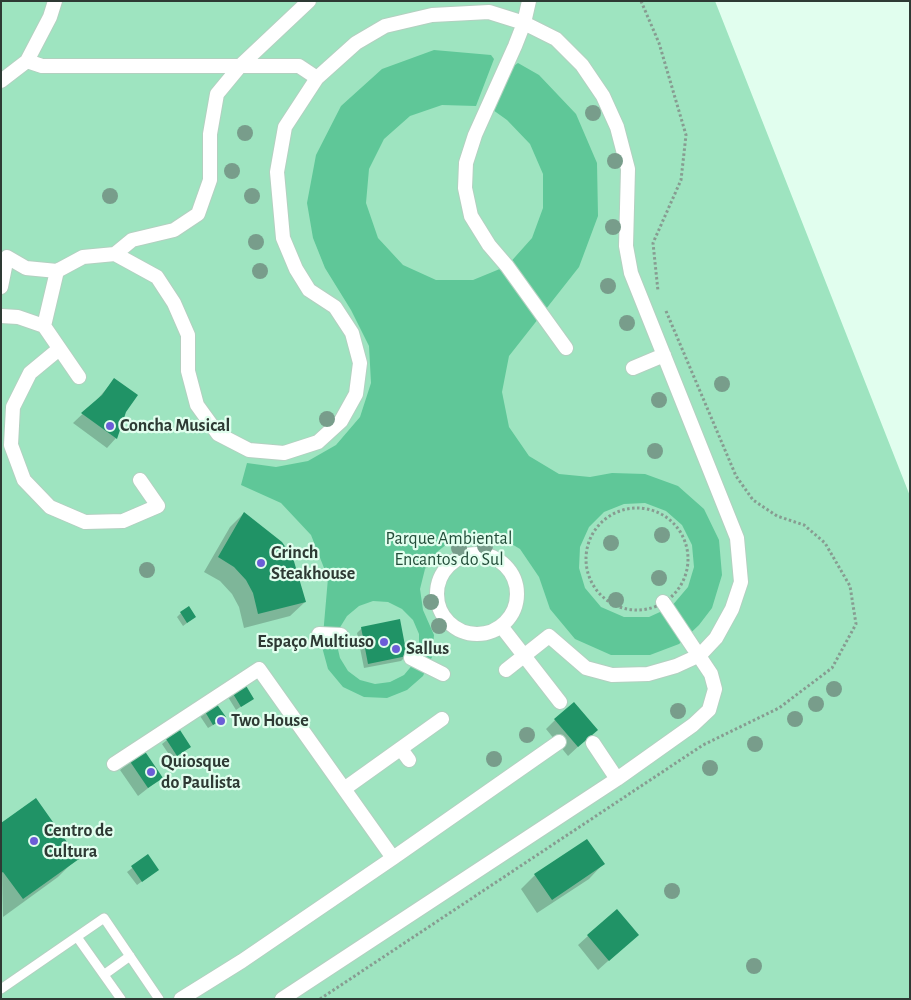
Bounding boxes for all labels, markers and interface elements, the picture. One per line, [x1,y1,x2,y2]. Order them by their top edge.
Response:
place label: Concha Musical [120,415,230,437]
marker: Concha Musical [104,420,116,432]
park label: Parque Ambiental Encantos do Sul [386,528,512,570]
place label: Grinch Steakhouse [271,542,355,584]
marker: Grinch Steakhouse [255,557,267,569]
place label: Espaço Multiuso [257,631,374,653]
marker: Espaço Multiuso [378,636,390,648]
place label: Sallus [406,638,449,660]
marker: Sallus [390,643,402,655]
place label: Two House [231,710,309,732]
marker: Two House [215,715,227,727]
place label: Quiosque do Paulista [161,751,241,794]
marker: Quiosque do Paulista [145,766,157,778]
place label: Centro de Cultura [44,820,113,862]
marker: Centro de Cultura [28,835,40,847]

